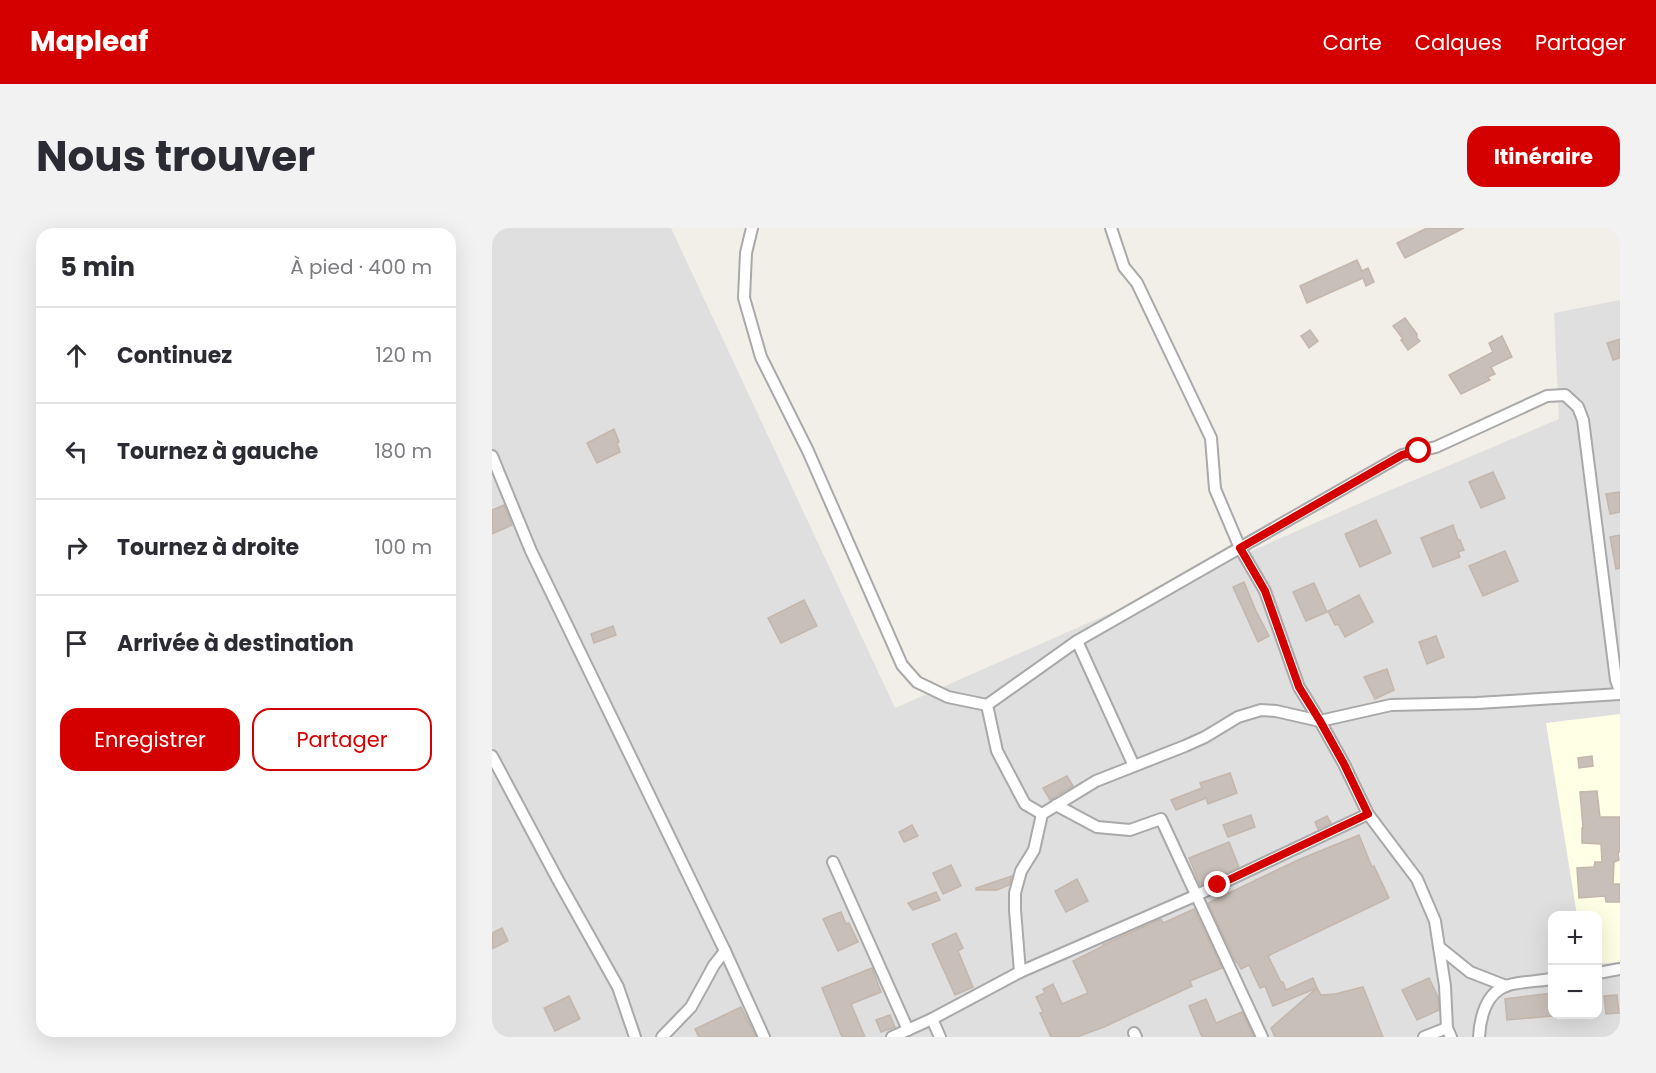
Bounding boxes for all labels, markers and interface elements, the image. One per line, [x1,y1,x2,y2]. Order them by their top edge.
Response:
text: Mapleaf [30,22,148,61]
text: Carte [1323,28,1382,57]
text: Calques [1415,28,1502,57]
text: Partager [1535,28,1626,57]
button: Itinéraire [1467,126,1620,187]
text: Nous trouver [36,127,315,186]
text: 5 min [60,249,135,285]
text: À pied · 400 m [290,253,432,281]
icon: ahead [60,339,93,372]
text: Continuez [117,340,232,371]
text: 120 m [376,341,432,369]
icon: left [60,435,93,468]
text: Tournez à gauche [117,436,318,467]
text: 180 m [374,437,432,465]
route start [1405,437,1431,463]
icon: right [60,531,93,564]
text: Tournez à droite [117,532,299,563]
text: 100 m [375,533,432,561]
icon: arrive [60,627,93,660]
text: Arrivée à destination [117,628,354,659]
button: Enregistrer [60,708,240,771]
button: Partager [252,708,432,771]
route end [1204,871,1230,897]
map controls [1548,911,1602,1019]
button: + [1548,911,1602,965]
button: − [1548,965,1602,1019]

